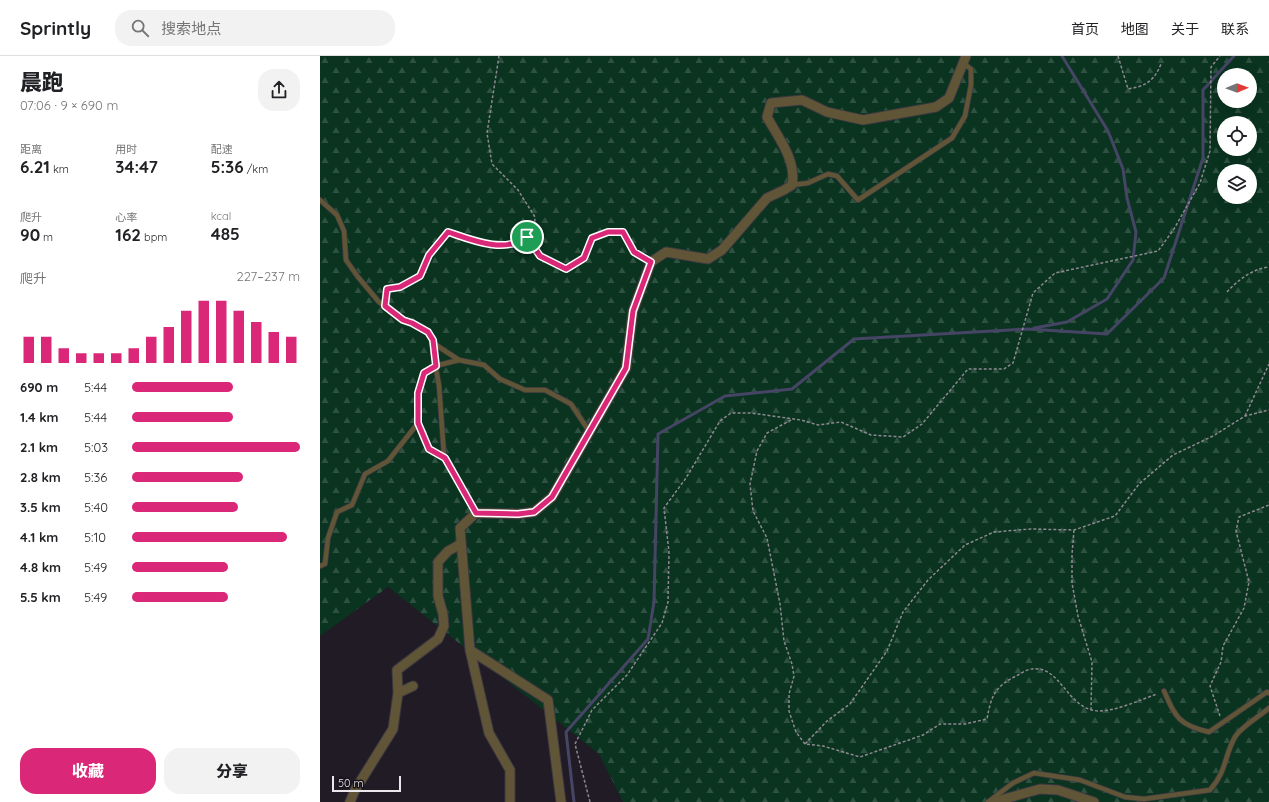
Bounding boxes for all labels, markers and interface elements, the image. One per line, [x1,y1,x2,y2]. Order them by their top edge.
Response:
search box [115,10,395,46]
text: Sprintly [20,16,91,40]
icon: search [129,17,151,39]
text: 搜索地点 [161,19,221,38]
text: 首页 [1071,20,1099,38]
text: 地图 [1121,20,1149,38]
text: 关于 [1171,20,1199,38]
text: 联系 [1221,20,1249,38]
text: 晨跑 [20,68,64,96]
north arrow [1217,68,1257,108]
map controls [1217,68,1257,204]
button: share [258,69,300,111]
text: 07:06 · 9 × 690 m [20,97,118,113]
button: locate [1217,116,1257,156]
text: 距离 [20,142,42,156]
text: 用时 [115,142,137,156]
text: 配速 [211,142,233,156]
text: 6.21 [20,156,50,177]
text: 34:47 [115,156,158,177]
text: 5:36 [211,156,244,177]
text: km [50,162,69,176]
text: /km [244,162,268,176]
button: layers [1217,164,1257,204]
text: kcal [211,209,231,223]
text: 爬升 [20,210,42,224]
text: 心率 [115,210,137,224]
pin [510,220,544,254]
text: 485 [211,223,240,244]
text: 90 [20,224,40,245]
text: 162 [115,224,141,245]
icon: arrive [516,226,538,248]
text: m [40,230,53,244]
text: bpm [141,230,167,244]
text: 227–237 m [236,268,300,284]
text: 爬升 [20,270,46,286]
text: 690 m [20,379,58,395]
text: 5:44 [84,379,107,395]
text: 1.4 km [20,409,59,425]
text: 5:44 [84,409,107,425]
text: 2.1 km [20,439,58,455]
text: 5:03 [84,439,108,455]
text: 2.8 km [20,469,61,485]
text: 5:36 [84,469,107,485]
text: 3.5 km [20,499,61,515]
text: 5:40 [84,499,108,515]
text: 4.1 km [20,529,58,545]
text: 5:10 [84,529,106,545]
text: 4.8 km [20,559,61,575]
text: 5:49 [84,559,107,575]
text: 5.5 km [20,589,61,605]
text: 5:49 [84,589,107,605]
button: 收藏 [20,748,156,794]
button: 分享 [164,748,300,794]
scale bar [332,774,401,793]
text: 50 m [338,776,364,790]

